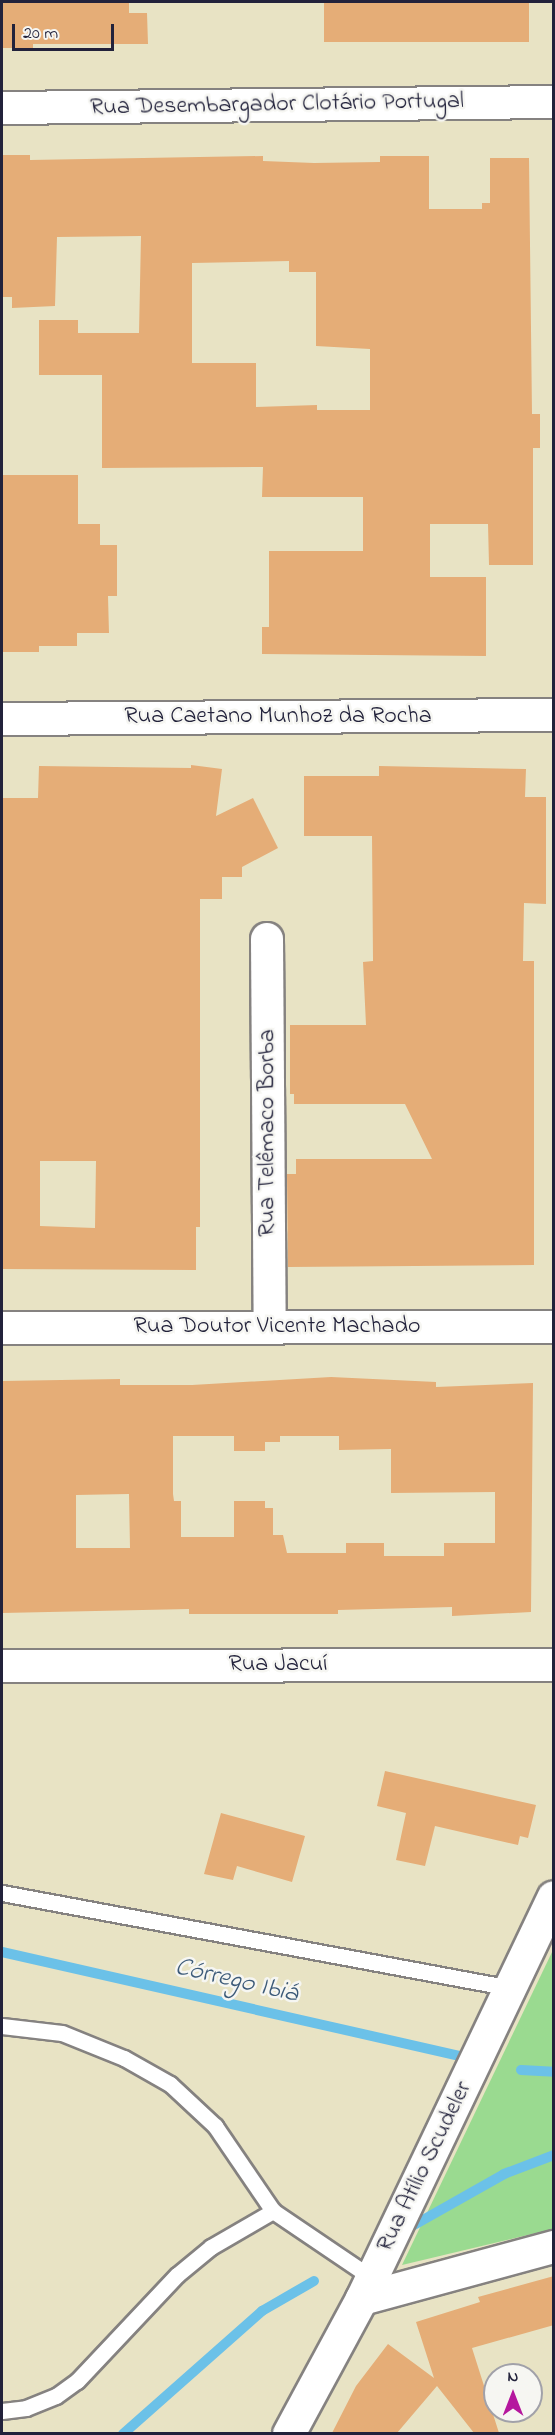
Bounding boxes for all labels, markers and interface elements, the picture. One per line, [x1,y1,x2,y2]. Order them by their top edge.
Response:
scale bar [15,12,117,50]
text: 20 m [23,21,58,47]
street label: Rua Desembargador Clotário Portugal [90,87,464,123]
street label: Rua Caetano Munhoz da Rocha [124,703,432,731]
street label: Rua Telêmaco Borba [254,1029,282,1237]
street label: Rua Doutor Vicente Machado [134,1313,420,1341]
street label: Rua Jacuí [228,1651,328,1679]
water label: Córrego Ibiá [172,1953,300,2011]
street label: Rua Atílio Scudeler [371,2077,479,2257]
north arrow [483,2363,543,2423]
text: N [508,2365,518,2389]

